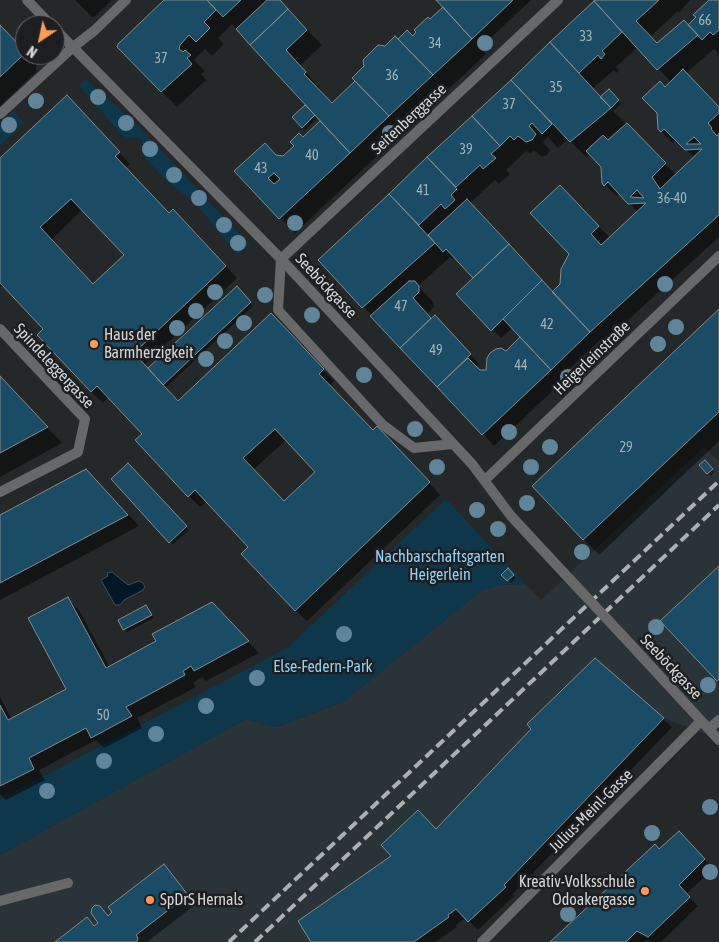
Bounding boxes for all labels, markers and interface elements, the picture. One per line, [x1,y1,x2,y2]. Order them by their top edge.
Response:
house number: 66 [698,13,712,29]
north arrow [15,15,65,65]
house number: 33 [579,29,593,45]
house number: 34 [428,36,442,52]
text: N [24,43,40,61]
house number: 37 [154,51,168,67]
house number: 36 [385,68,399,84]
street label: Seitenberggasse [368,79,450,159]
house number: 35 [549,80,563,96]
house number: 37 [502,97,516,113]
house number: 39 [459,142,473,158]
house number: 40 [305,148,319,164]
house number: 43 [254,161,268,177]
house number: 41 [416,183,430,199]
house number: 36-40 [657,191,687,207]
street label: Seeböckgasse [291,250,361,322]
house number: 47 [394,299,408,315]
house number: 42 [540,317,554,333]
street label: Heigerleinstraße [550,317,634,399]
street label: Spindeleggergasse [10,320,98,412]
place label: Haus der Barmherzigkeit [104,325,194,363]
marker: Haus der Barmherzigkeit [88,338,100,350]
house number: 49 [429,343,443,359]
house number: 44 [514,358,528,374]
house number: 29 [619,440,633,456]
park label: Nachbarschaftsgarten Heigerlein [375,547,505,585]
street label: Seeböckgasse [636,631,706,703]
park label: Else-Federn-Park [273,657,373,677]
house number: 50 [96,708,110,724]
street label: Julius-Meinl-Gasse [545,765,637,857]
place label: Kreativ-Volksschule Odoakergasse [519,872,635,910]
marker: Kreativ-Volksschule Odoakergasse [639,885,651,897]
place label: SpDrS Hernals [160,890,243,910]
marker: SpDrS Hernals [144,894,156,906]

